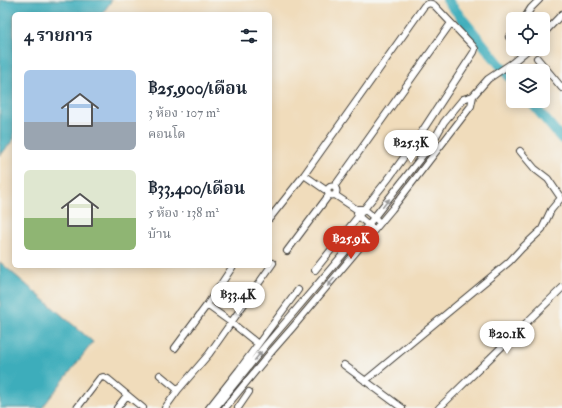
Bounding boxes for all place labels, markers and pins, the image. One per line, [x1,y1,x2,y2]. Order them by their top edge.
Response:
pin: ฿25.3K [378,130,444,164]
pin: ฿25.9K [318,226,384,260]
pin: ฿33.4K [205,282,271,316]
pin: ฿20.1K [474,321,540,355]

